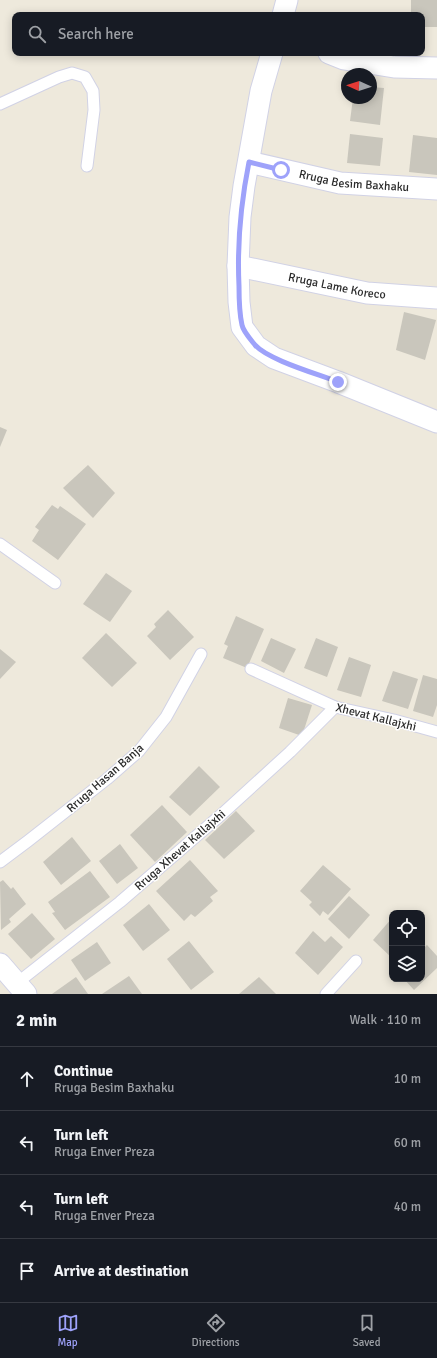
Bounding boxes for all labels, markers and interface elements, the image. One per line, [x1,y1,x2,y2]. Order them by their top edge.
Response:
search box [12,12,425,56]
icon: search [26,23,48,45]
text: Search here [58,25,134,43]
north arrow [341,68,377,104]
route start [272,161,290,179]
street label: Rruga Besim Baxhaku [297,167,410,195]
street label: Rruga Lame Koreco [287,270,386,302]
route end [329,373,347,391]
street label: Xhevat Kallajxhi [334,700,418,735]
street label: Rruga Hasan Banja [64,741,147,816]
street label: Rruga Xhevat Kallajxhi [132,807,229,894]
map controls [389,910,425,982]
button: locate [389,910,425,946]
button: layers [389,946,425,982]
text: 2 min [16,1010,57,1031]
text: Walk · 110 m [350,1012,421,1028]
text: Continue [54,1062,113,1080]
icon: ahead [16,1068,38,1090]
text: 10 m [394,1071,421,1087]
text: Rruga Besim Baxhaku [54,1080,174,1096]
text: Turn left [54,1126,108,1144]
icon: left [16,1132,38,1154]
text: 60 m [394,1135,421,1151]
text: Rruga Enver Preza [54,1144,155,1160]
text: Turn left [54,1190,108,1208]
icon: left [16,1196,38,1218]
text: 40 m [394,1199,421,1215]
text: Rruga Enver Preza [54,1208,155,1224]
icon: arrive [16,1260,38,1282]
text: Arrive at destination [54,1262,189,1280]
tab: Map [57,1312,79,1349]
tab: Directions [192,1312,240,1349]
tab: Saved [353,1312,380,1349]

